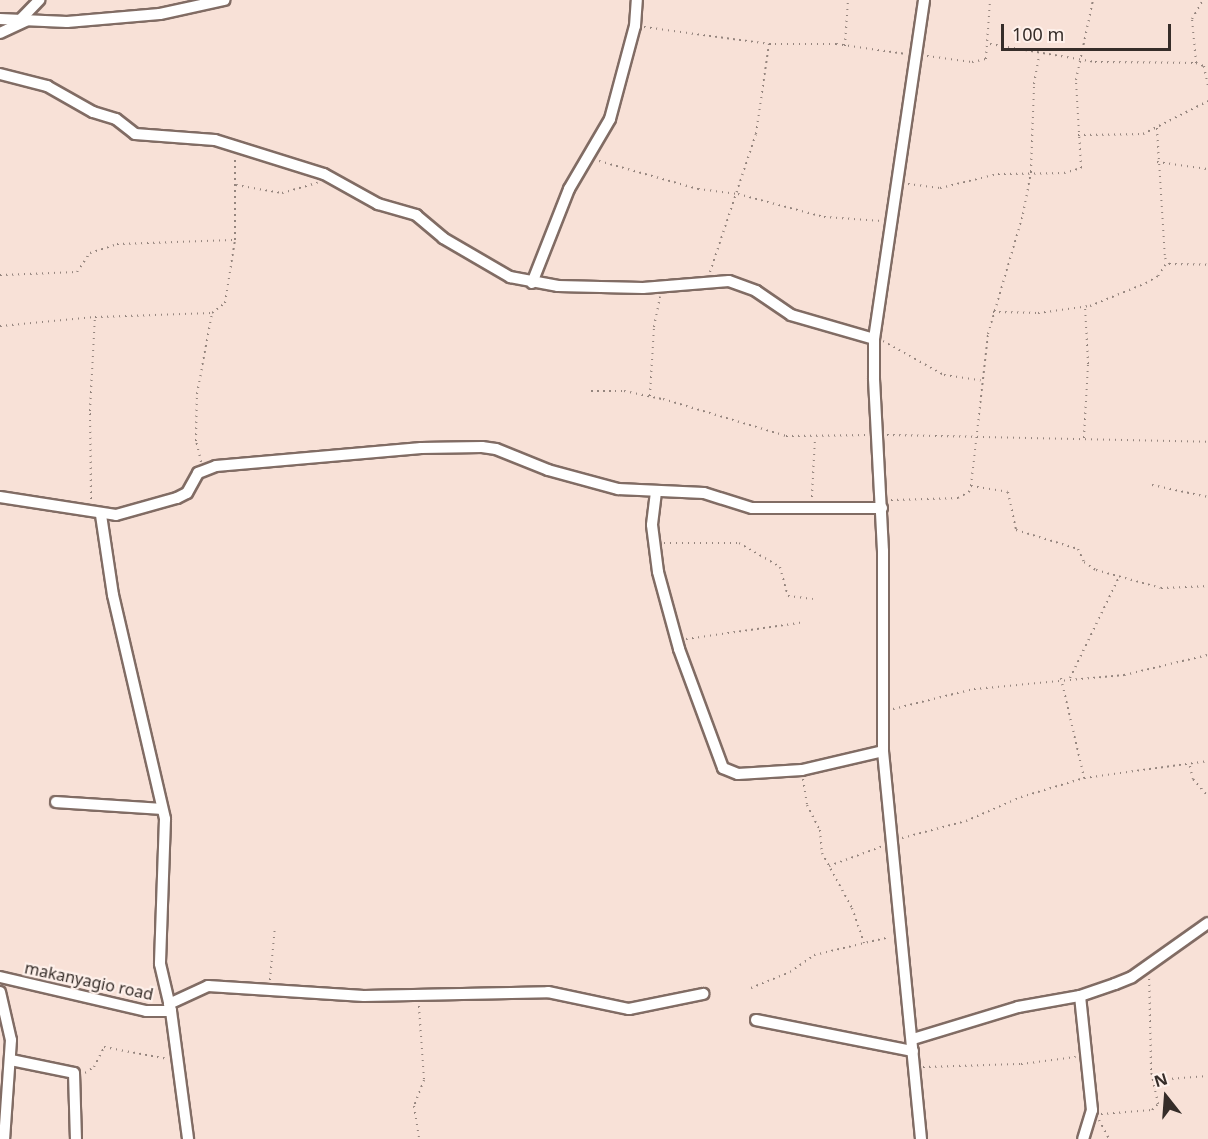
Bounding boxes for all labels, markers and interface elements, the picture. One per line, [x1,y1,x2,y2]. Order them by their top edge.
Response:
scale bar [1004,12,1174,50]
text: 100 m [1012,22,1064,46]
street label: makanyagio road [23,958,155,1004]
north arrow [1136,1067,1196,1127]
text: N [1151,1067,1170,1092]

